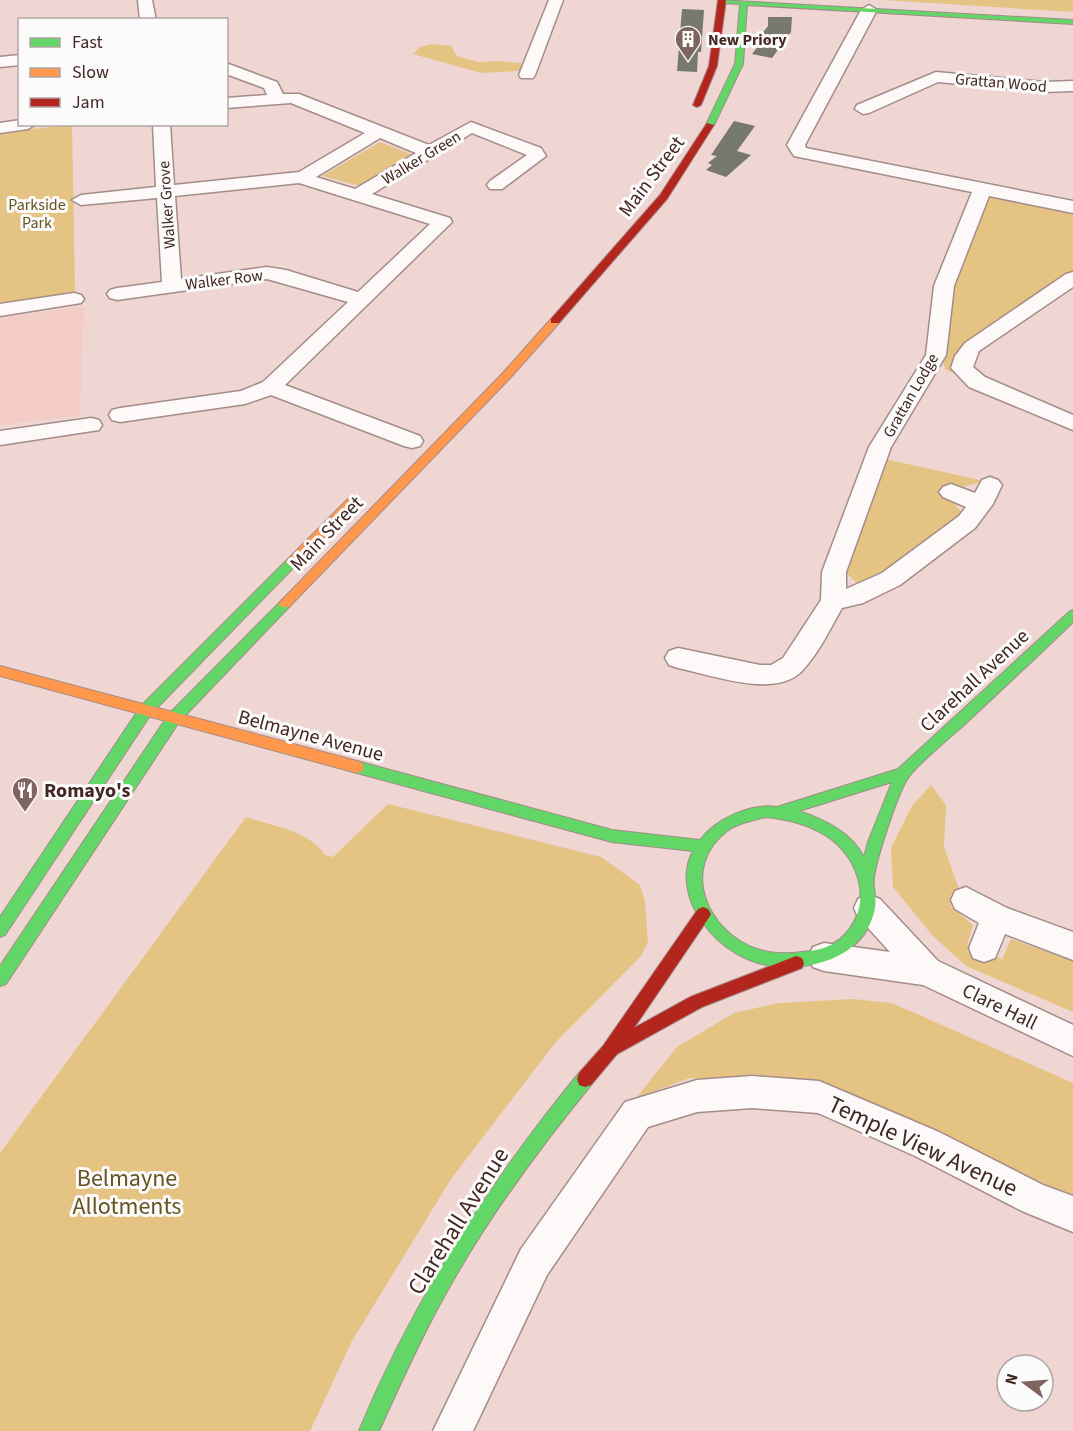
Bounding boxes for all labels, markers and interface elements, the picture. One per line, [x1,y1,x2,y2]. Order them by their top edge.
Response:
legend [18,18,228,126]
building icon: New Priory [673,24,703,62]
place label: New Priory [708,29,787,51]
text: Fast [72,30,103,55]
text: Slow [72,60,109,85]
street label: Grattan Wood [954,68,1048,98]
text: Jam [72,90,105,115]
street label: Walker Green [378,126,465,190]
street label: Main Street [612,130,692,223]
street label: Walker Grove [153,160,181,250]
park label: Parkside Park [8,194,66,234]
street label: Walker Row [184,264,265,296]
street label: Grattan Lodge [878,349,944,442]
street label: Main Street [284,490,370,577]
street label: Clarehall Avenue [914,623,1036,739]
street label: Belmayne Avenue [235,703,387,769]
restaurant icon: Romayo's [10,775,40,813]
place label: Romayo's [44,777,130,805]
street label: Clare Hall [957,977,1042,1037]
street label: Temple View Avenue [822,1087,1023,1206]
street label: Clarehall Avenue [399,1141,518,1302]
park label: Belmayne Allotments [73,1161,181,1224]
north arrow [995,1353,1055,1413]
text: N [1000,1371,1024,1387]

